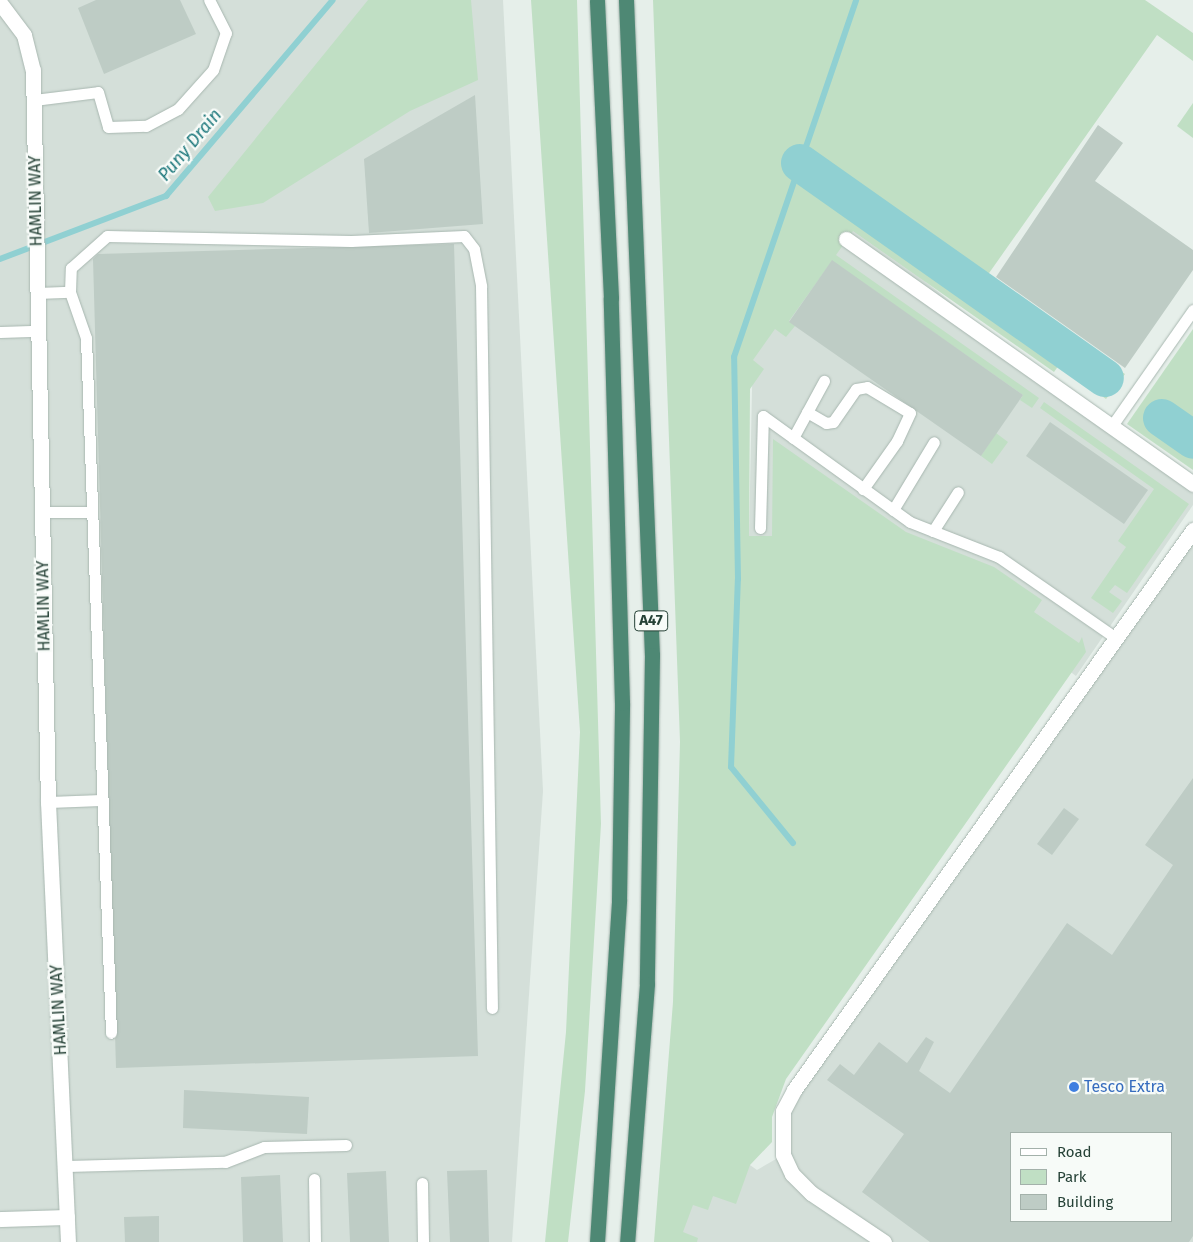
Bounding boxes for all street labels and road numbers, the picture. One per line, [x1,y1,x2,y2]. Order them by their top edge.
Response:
street label: HAMLIN WAY [26,155,46,247]
street label: HAMLIN WAY [34,560,54,652]
road number: A47 [634,608,668,634]
street label: HAMLIN WAY [47,964,71,1056]

